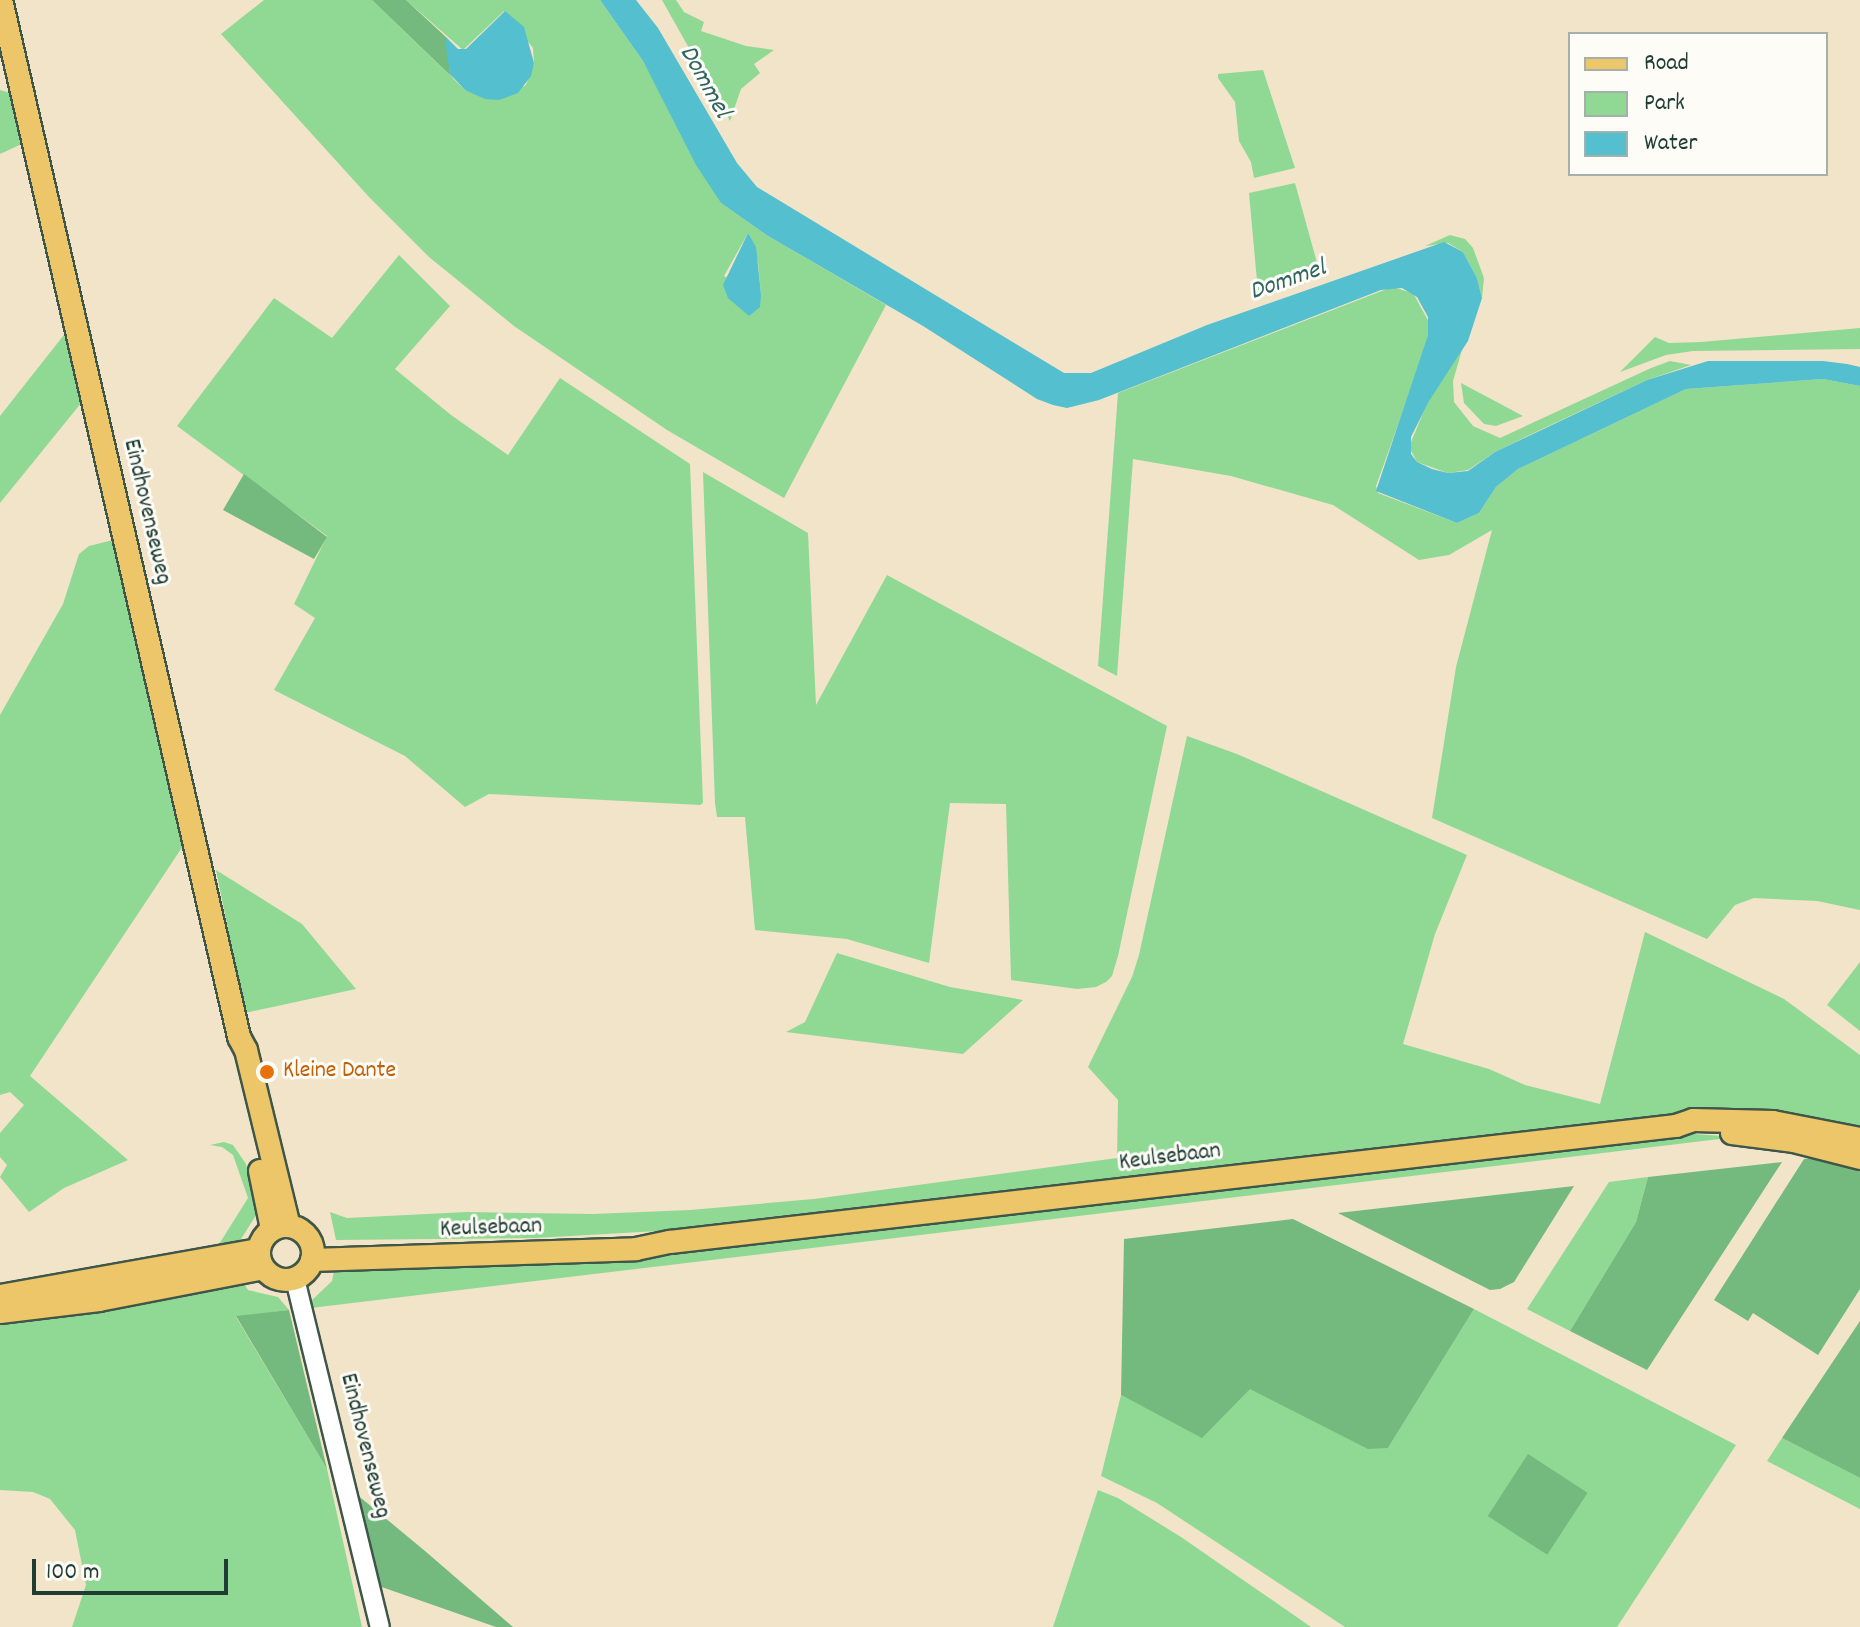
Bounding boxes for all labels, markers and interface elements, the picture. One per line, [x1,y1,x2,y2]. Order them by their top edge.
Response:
legend [1568,32,1828,176]
water label: Dommel [671,40,737,124]
text: Road [1644,47,1689,81]
text: Park [1644,87,1685,121]
text: Water [1644,127,1697,161]
water label: Dommel [1246,253,1330,309]
street label: Eindhovenseweg [115,437,177,587]
place label: Kleine Dante [283,1058,396,1086]
marker: Kleine Dante [258,1063,276,1081]
street label: Keulsebaan [1117,1137,1223,1179]
street label: Keulsebaan [439,1213,543,1245]
street label: Eindhovenseweg [332,1371,396,1521]
scale bar [36,1543,232,1593]
text: 100 m [46,1556,99,1590]

